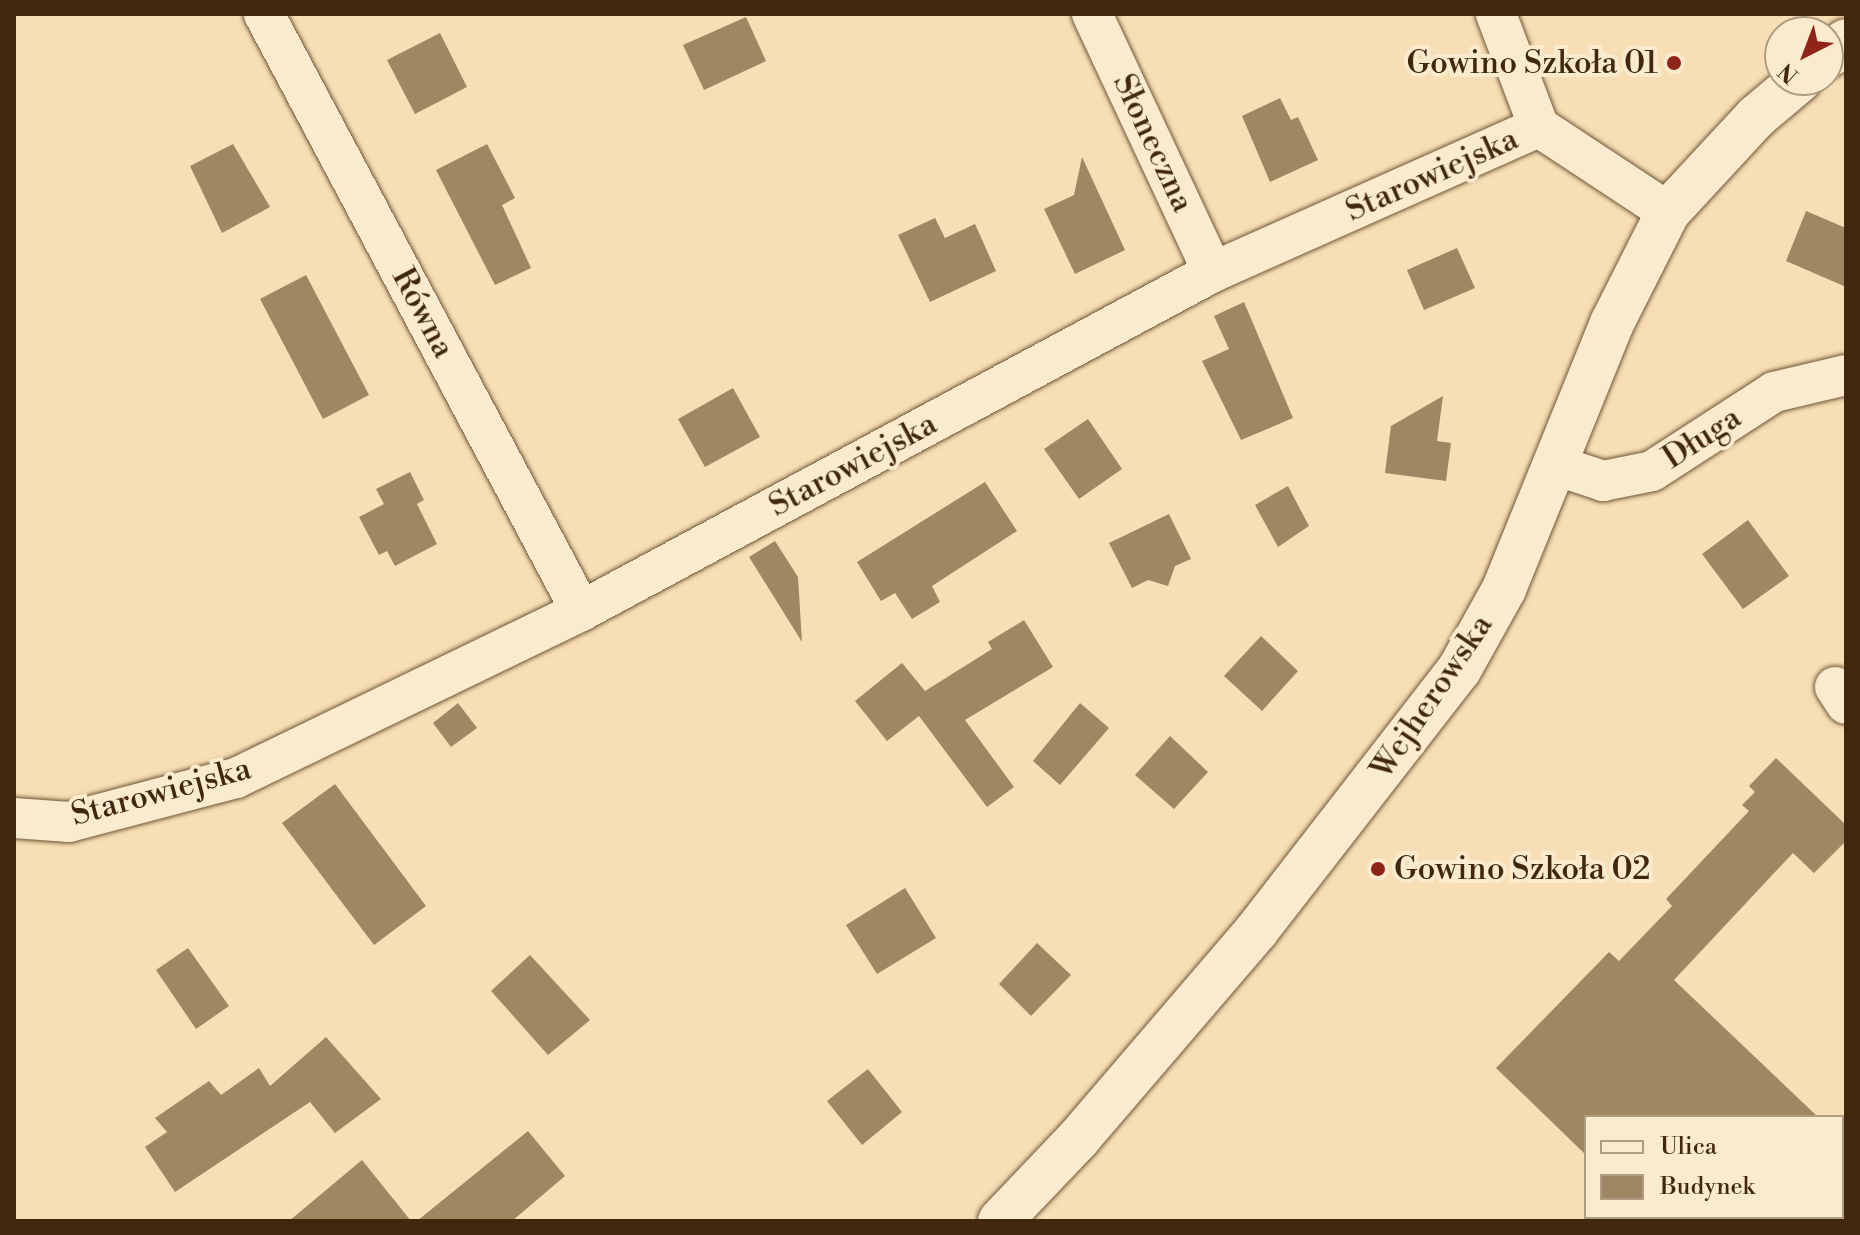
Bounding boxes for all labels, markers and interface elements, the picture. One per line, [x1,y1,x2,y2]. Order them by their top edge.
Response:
north arrow [1764,16,1844,96]
place label: Gowino Szkoła 01 [1407,44,1658,82]
marker: Gowino Szkoła 01 [1665,54,1683,72]
text: N [1773,57,1804,89]
street label: Słoneczna [1104,68,1202,218]
street label: Starowiejska [1340,120,1524,230]
street label: Równa [383,261,463,365]
street label: Długa [1656,399,1748,477]
street label: Starowiejska [763,405,943,525]
street label: Wejherowska [1363,607,1501,787]
street label: Starowiejska [67,750,255,834]
place label: Gowino Szkoła 02 [1394,850,1650,888]
marker: Gowino Szkoła 02 [1369,860,1387,878]
legend [1584,1115,1844,1219]
text: Ulica [1660,1132,1717,1162]
text: Budynek [1660,1172,1755,1202]

